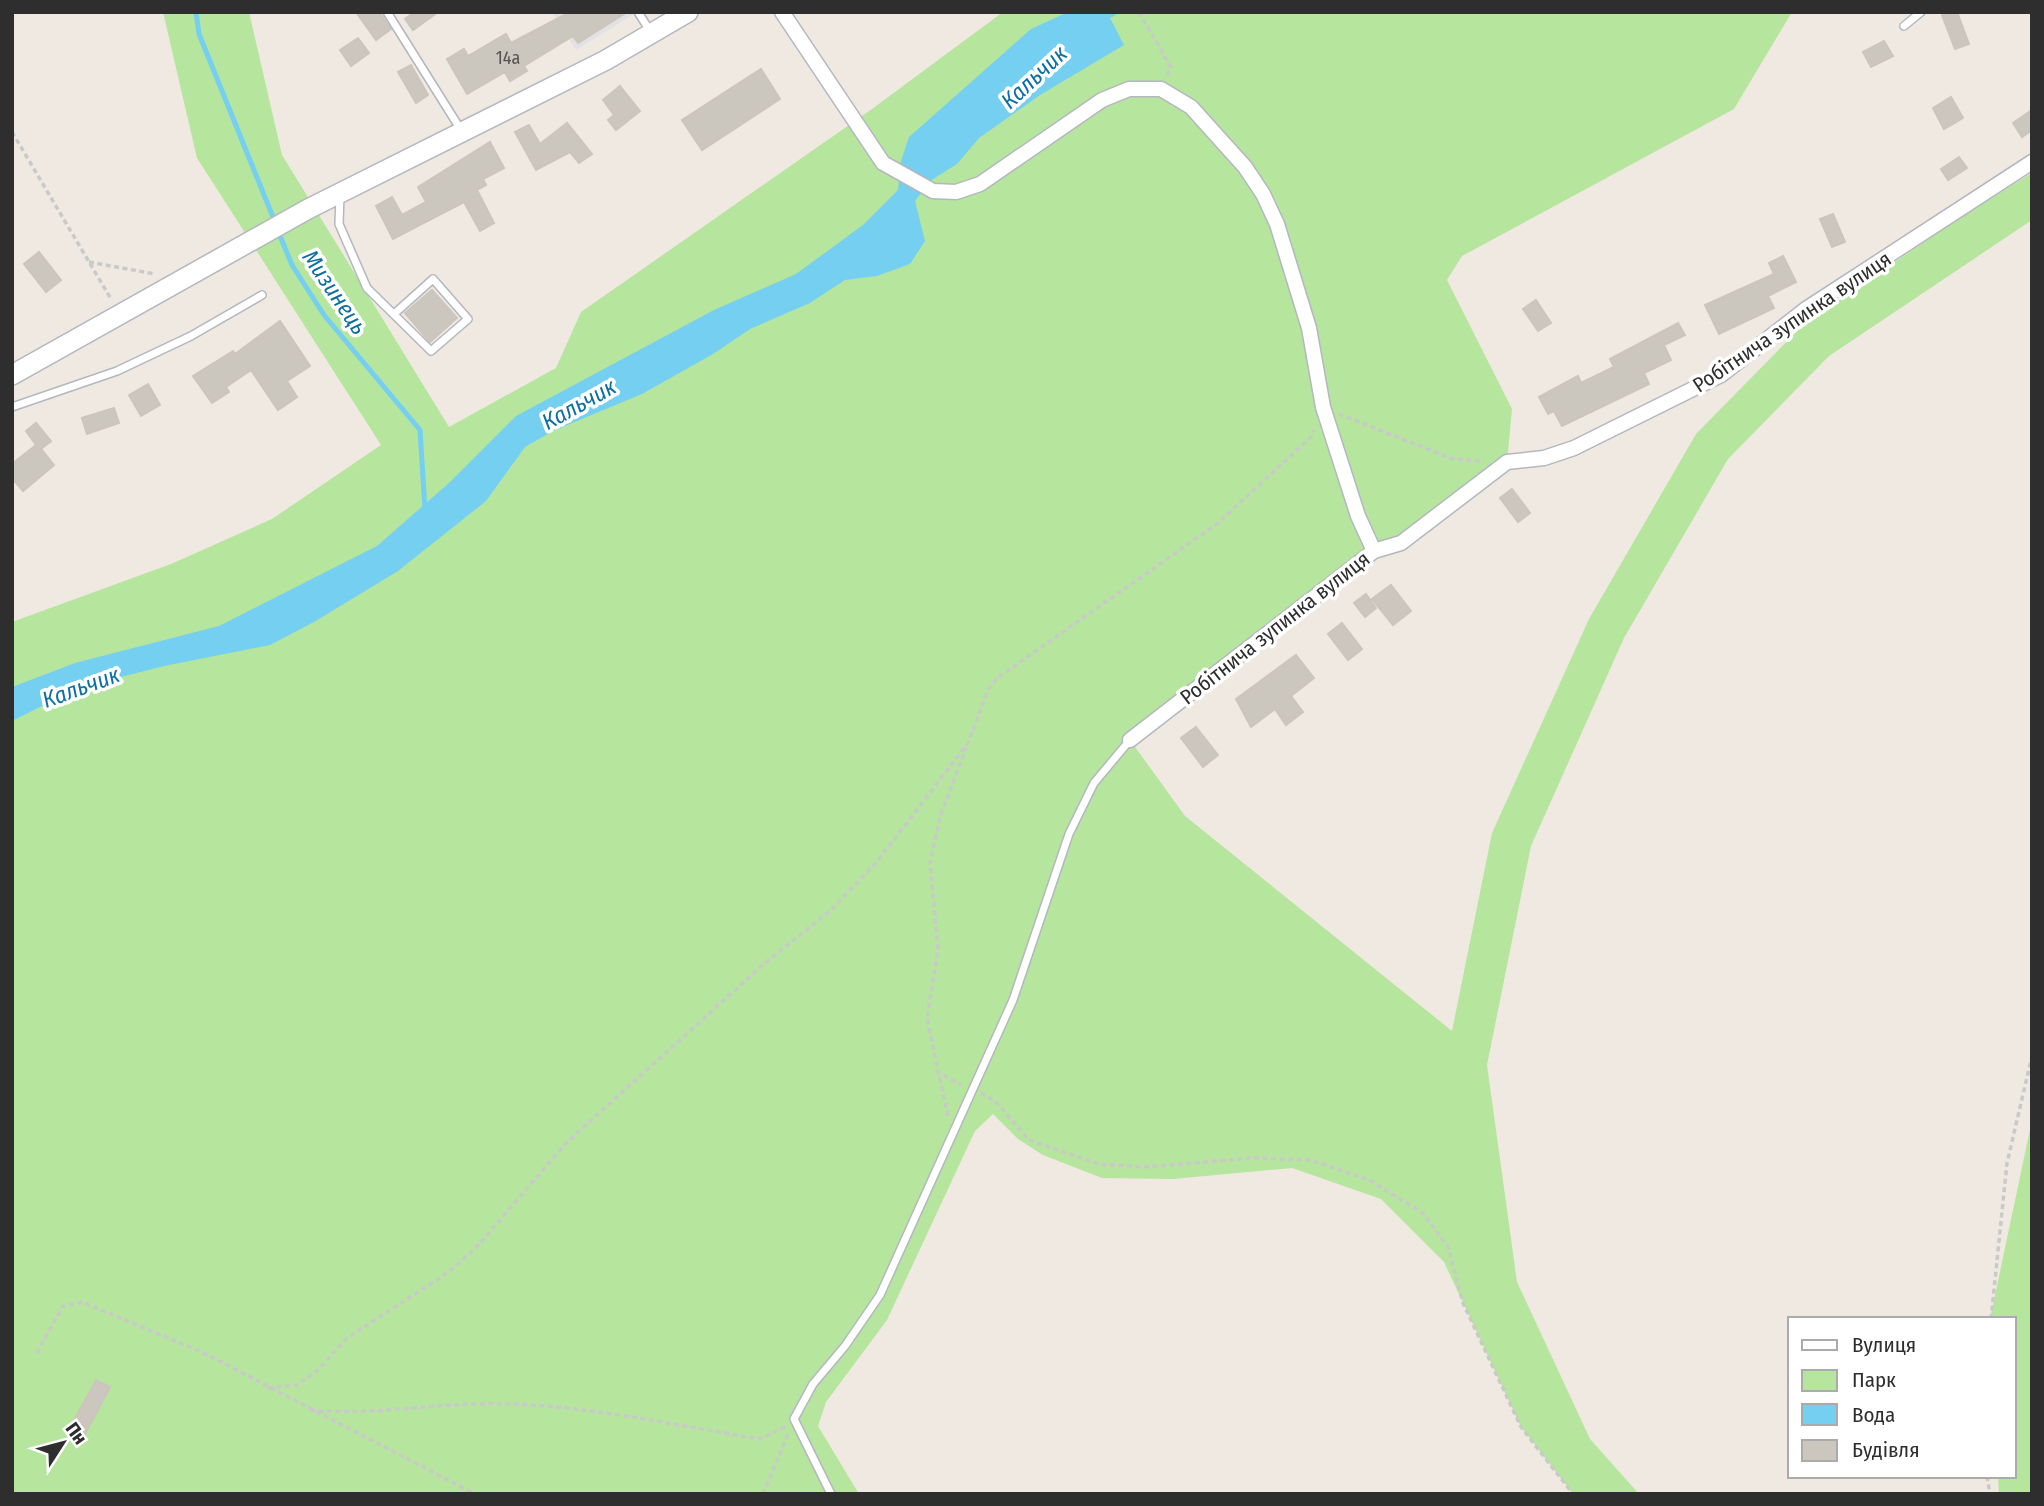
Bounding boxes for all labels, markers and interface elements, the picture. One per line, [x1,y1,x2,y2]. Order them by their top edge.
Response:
water label: Кальчик [995,39,1073,115]
house number: 14а [496,47,520,69]
water label: Мизинець [297,244,373,340]
street label: Робітнича зупинка вулиця [1688,246,1896,398]
water label: Кальчик [537,372,621,436]
street label: Робітнича зупинка вулиця [1175,546,1375,710]
water label: Кальчик [38,660,124,714]
legend [1788,1317,2016,1478]
text: Вулиця [1852,1332,1916,1358]
text: Парк [1852,1367,1896,1393]
text: Вода [1852,1402,1895,1428]
north arrow [28,1408,98,1478]
text: Пн [61,1418,92,1449]
text: Будівля [1852,1437,1920,1463]

